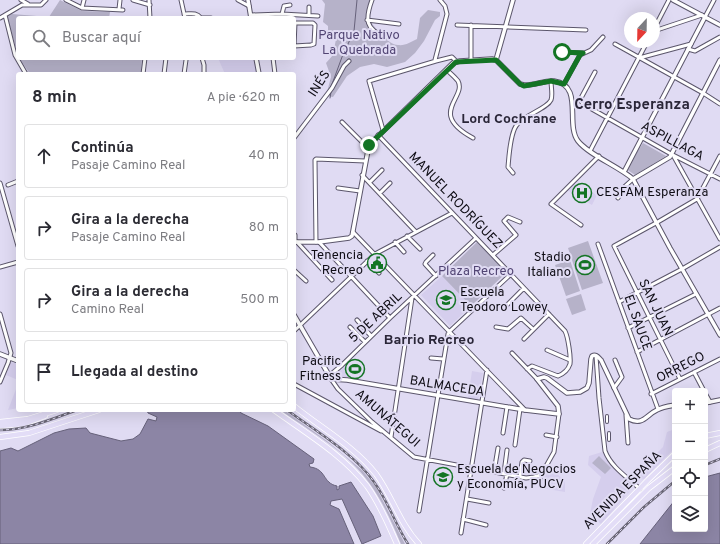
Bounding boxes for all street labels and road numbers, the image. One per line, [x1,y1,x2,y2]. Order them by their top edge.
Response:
street label: INÉS [304,67,334,100]
street label: ASPILLAGA [638,119,706,165]
street label: MANUEL RODRÍGUEZ [405,148,507,253]
street label: SAN JUAN [634,277,676,339]
street label: 5 DE ABRIL [346,289,406,347]
street label: EL SAUCE [619,293,655,353]
street label: ORREGO [654,349,708,387]
street label: BALMACEDA [408,373,486,401]
street label: AMUNÁTEGUI [351,385,424,452]
street label: AVENIDA ESPAÑA [580,448,666,534]

